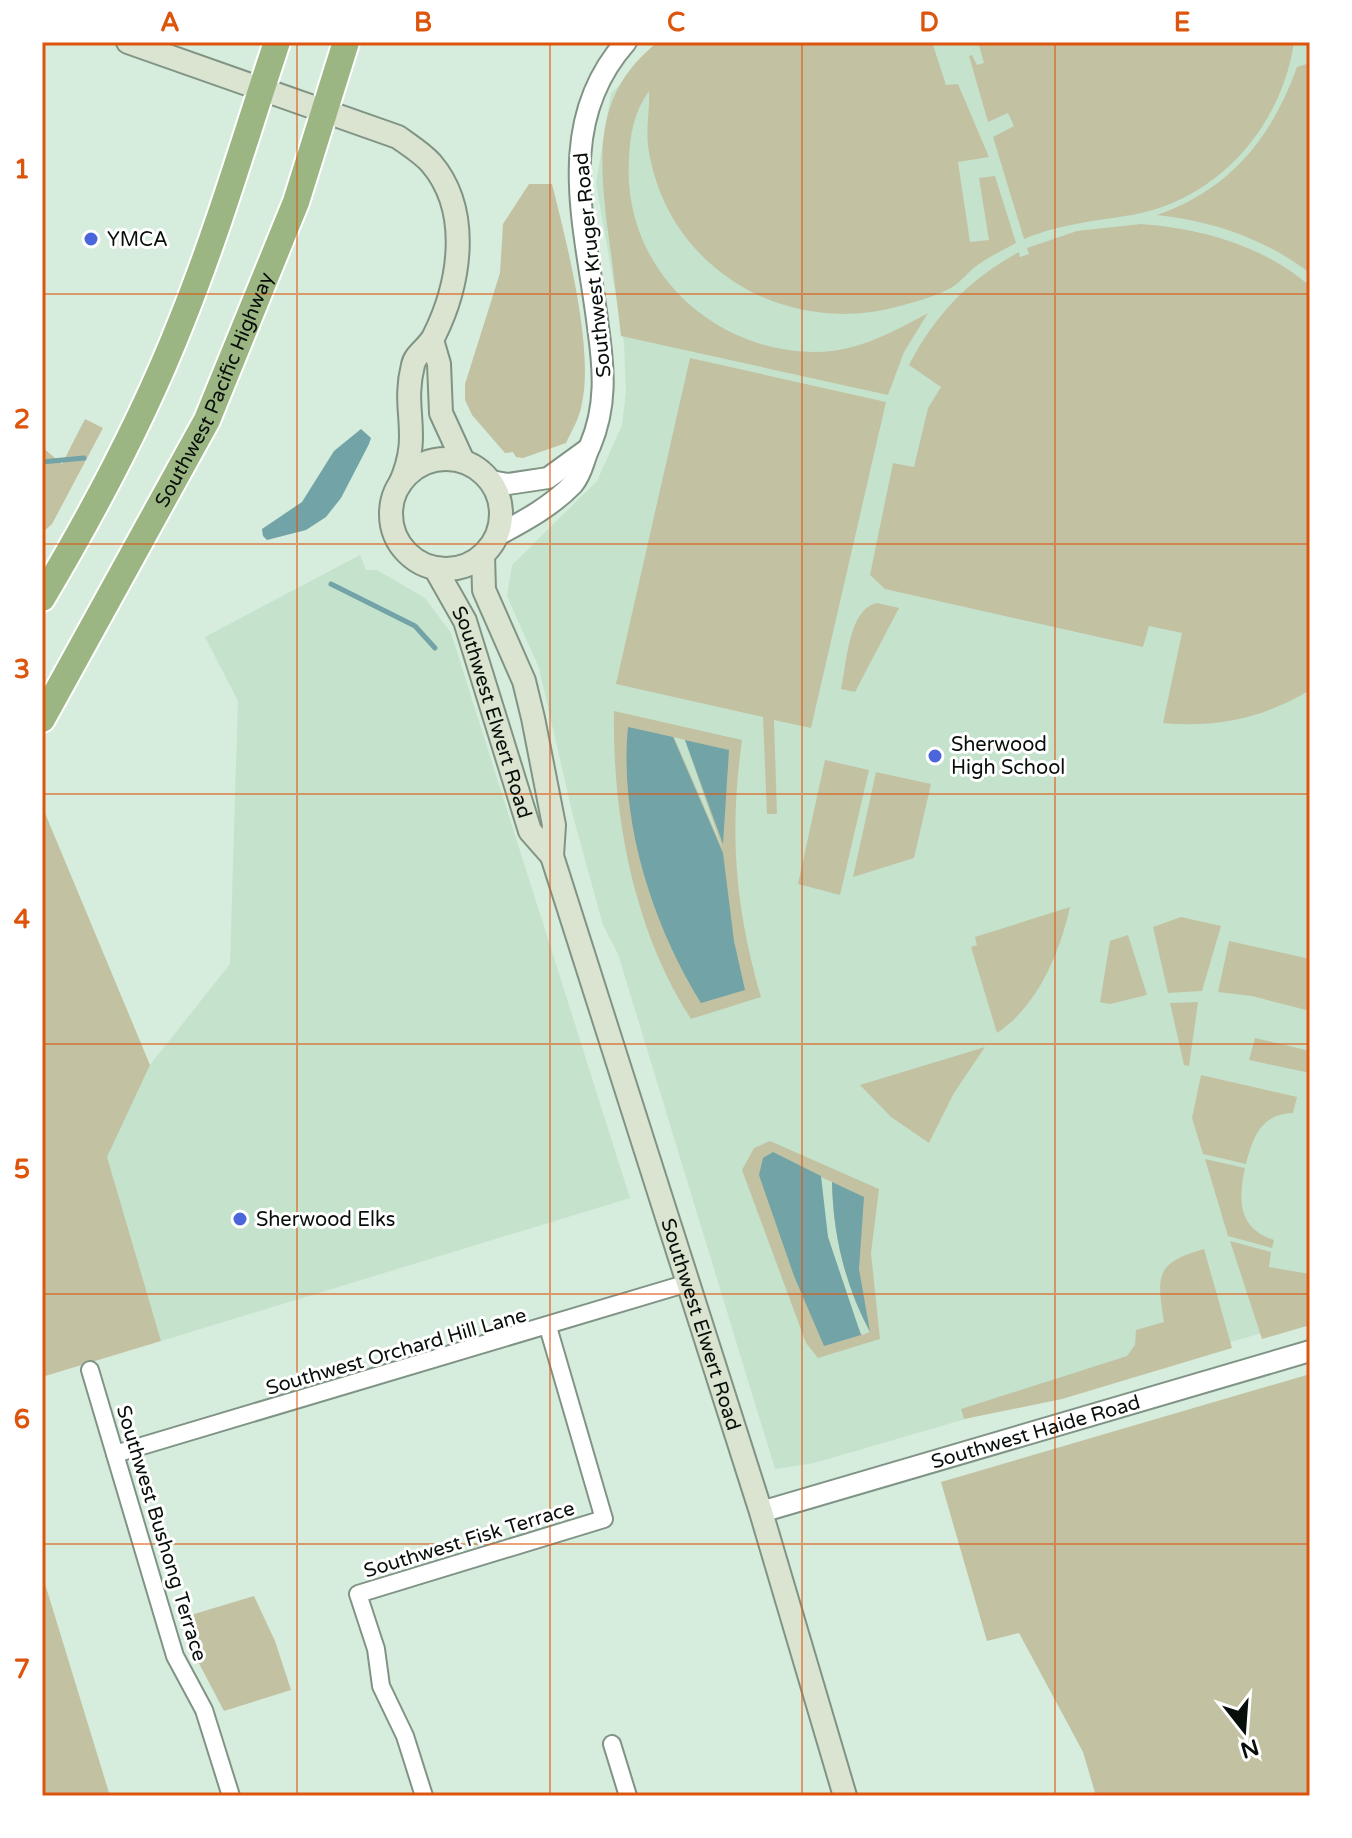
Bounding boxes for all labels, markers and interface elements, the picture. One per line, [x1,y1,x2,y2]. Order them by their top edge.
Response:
text: A [160,7,180,38]
text: B [414,7,432,38]
text: C [667,7,685,38]
text: D [919,7,939,38]
text: E [1174,7,1190,38]
street label: Southwest Kruger Road [569,151,617,379]
text: 1 [14,154,30,185]
place label: YMCA [107,228,168,252]
marker: YMCA [82,230,100,248]
street label: Southwest Pacific Highway [150,269,279,512]
text: 2 [14,404,30,435]
street label: Southwest Elwert Road [446,602,536,821]
text: 3 [14,654,30,685]
place label: Sherwood High School [951,733,1065,780]
marker: Sherwood High School [926,747,944,765]
text: 4 [14,904,30,935]
text: 5 [14,1154,30,1185]
place label: Sherwood Elks [256,1208,395,1232]
marker: Sherwood Elks [231,1210,249,1228]
street label: Southwest Elwert Road [655,1215,745,1434]
street label: Southwest Orchard Hill Lane [263,1303,529,1401]
street label: Southwest Haide Road [928,1390,1143,1474]
street label: Southwest Bushong Terrace [111,1402,211,1664]
text: 6 [14,1404,30,1435]
street label: Southwest Fisk Terrace [361,1496,578,1583]
text: 7 [14,1654,30,1685]
north arrow [1204,1690,1284,1770]
text: N [1237,1733,1262,1763]

